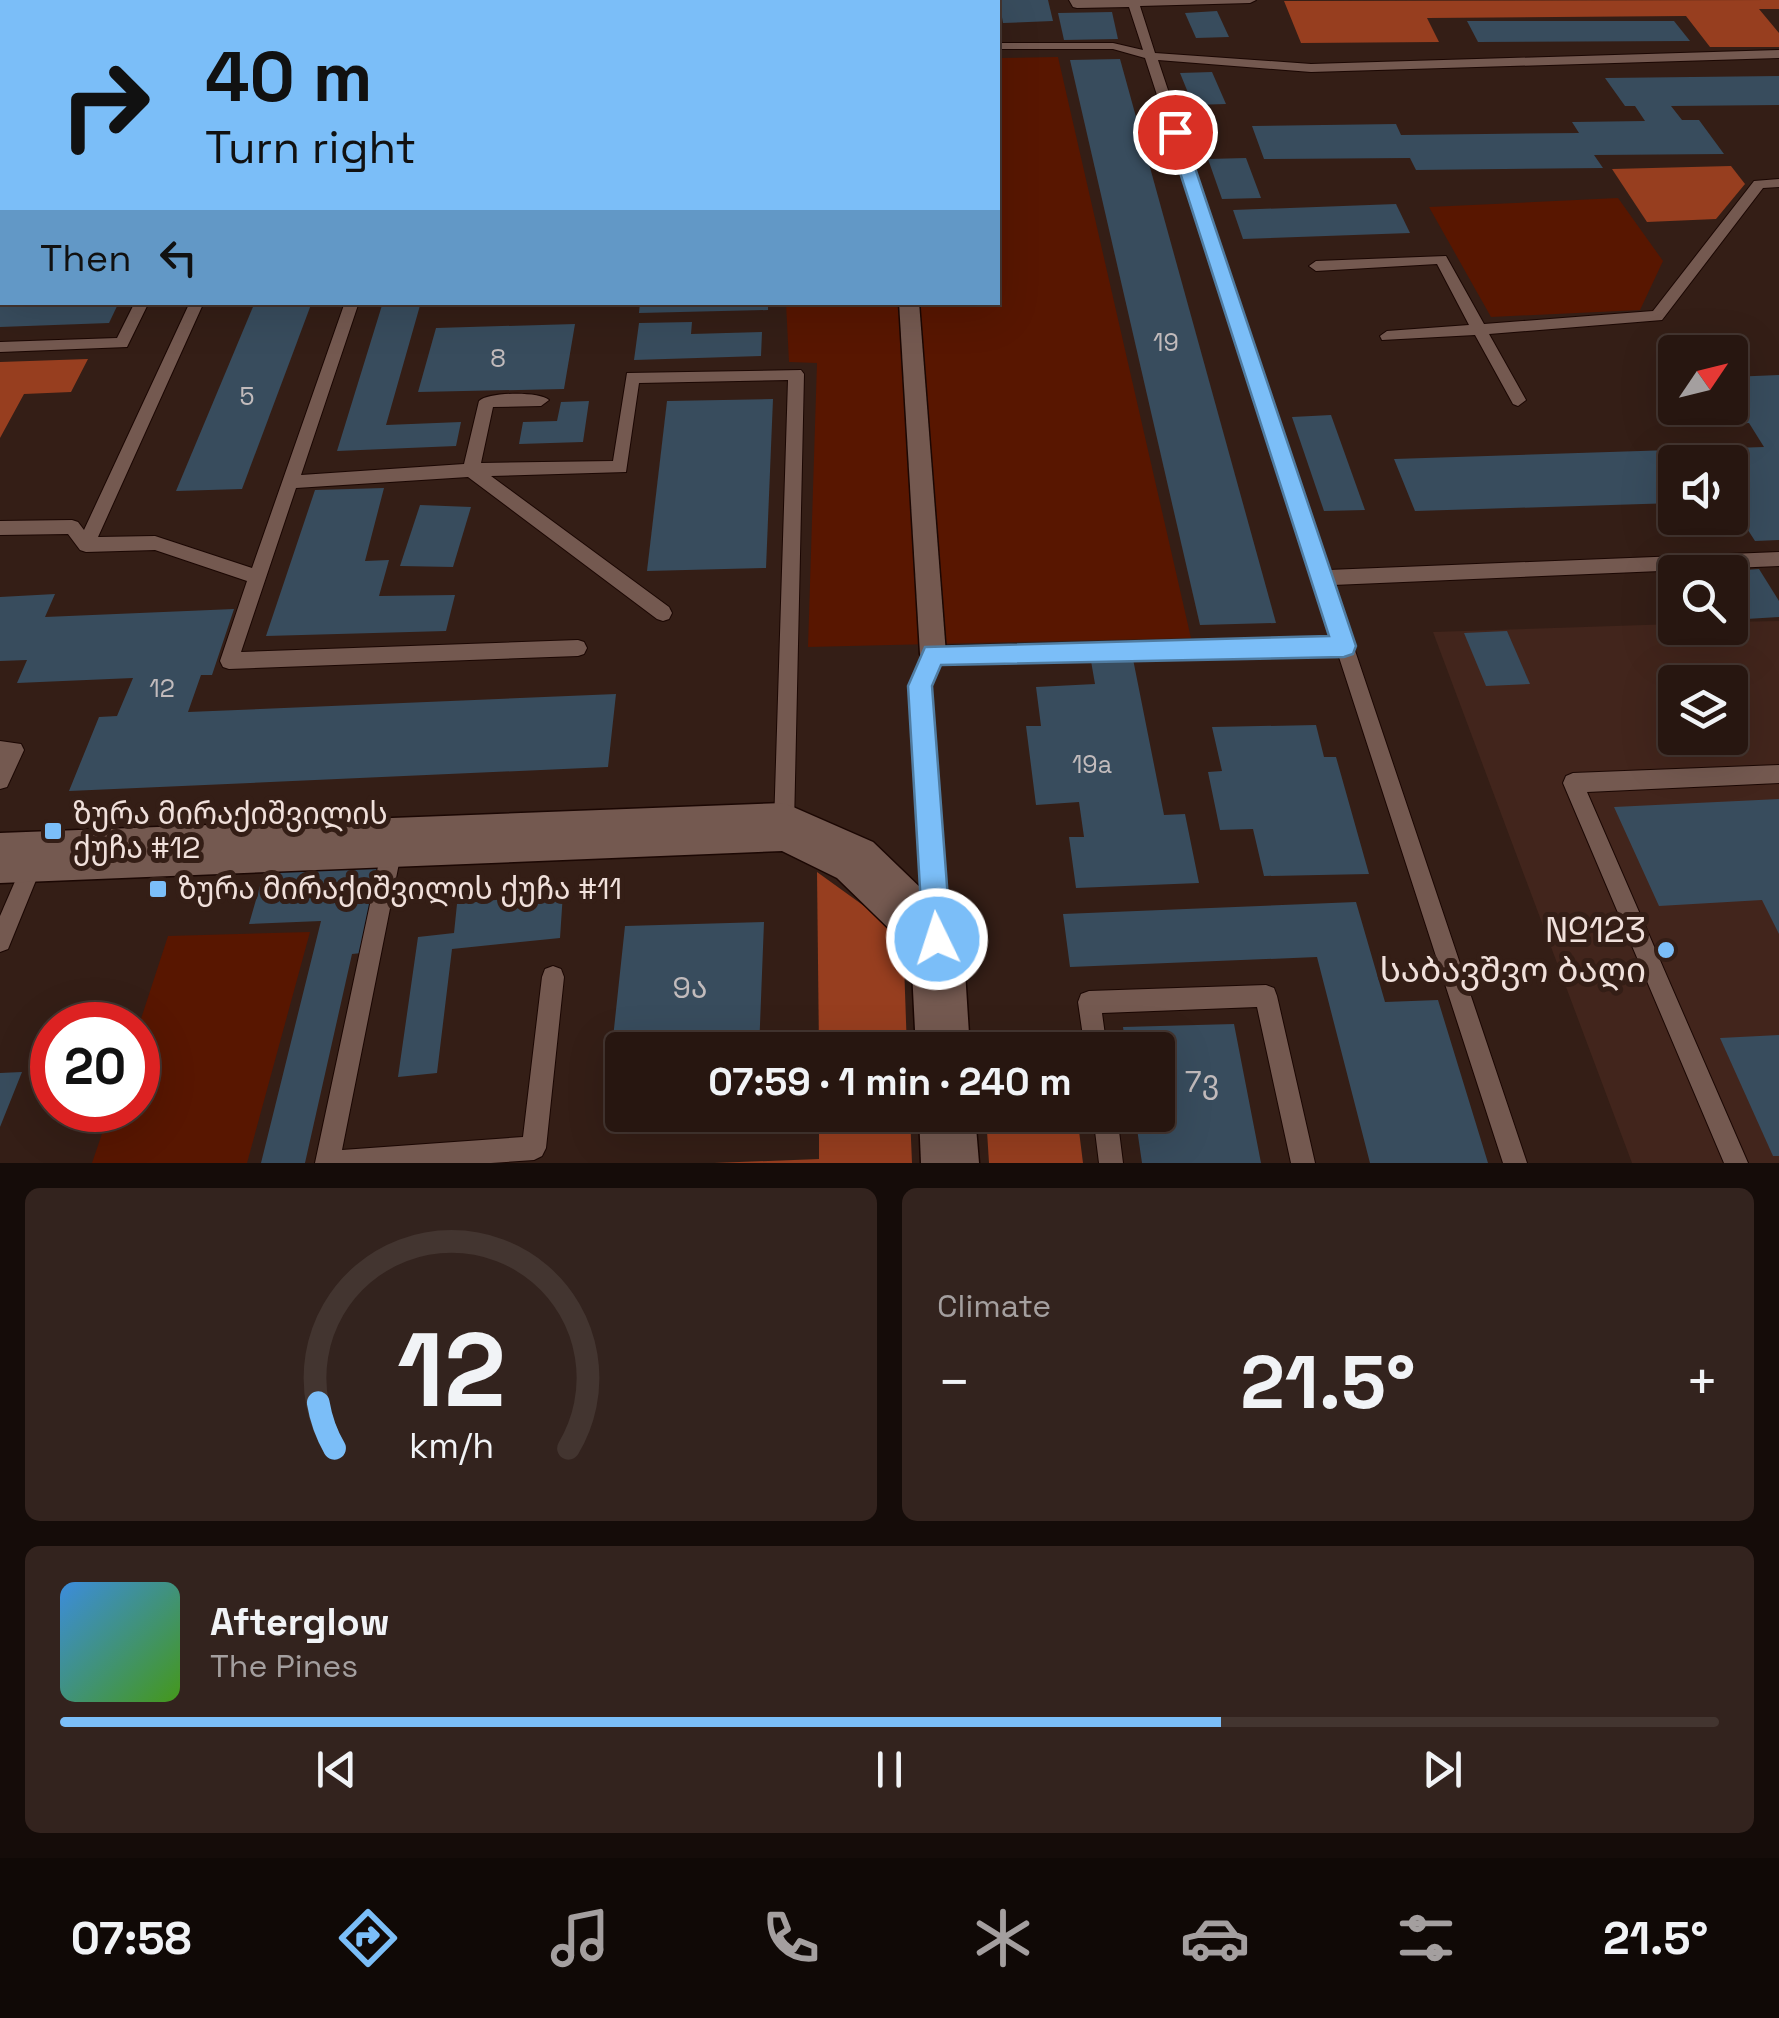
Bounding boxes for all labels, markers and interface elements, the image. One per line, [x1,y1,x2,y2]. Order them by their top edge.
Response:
text: 40 m [205,32,372,121]
icon: right [40,40,170,170]
pin [1133,90,1218,175]
icon: arrive [1148,105,1203,160]
text: Turn right [205,119,416,176]
icon: left [151,230,206,285]
text: Then [40,234,131,282]
house number: 19 [1153,326,1179,358]
north arrow [1658,335,1748,425]
map controls [1658,335,1748,755]
house number: 8 [490,342,506,374]
house number: 5 [240,380,254,412]
button: sound [1658,445,1748,535]
button: search [1658,555,1748,645]
button: layers [1658,665,1748,755]
house number: 12 [149,672,175,704]
house number: 19a [1072,748,1112,780]
place label: ზურა მირაქიშვილის ქუჩა #12 [73,794,388,867]
marker: ზურა მირაქიშვილის ქუჩა #12 [42,820,64,842]
place label: ზურა მირაქიშვილის ქუჩა #11 [178,869,622,908]
marker: ზურა მირაქიშვილის ქუჩა #11 [147,878,169,900]
position arrow [885,887,989,991]
place label: №123 საბავშვო ბაღი [1380,908,1646,992]
marker: №123 საბავშვო ბაღი [1655,939,1677,961]
house number: 9ა [673,968,707,1007]
speed limit sign: 20 [30,1002,160,1132]
text: 07:59 · 1 min · 240 m [708,1058,1072,1106]
house number: 7ვ [1185,1062,1219,1101]
text: Climate [937,1286,1051,1326]
text: 12 [397,1304,505,1436]
text: 21.5° [1240,1334,1416,1430]
text: − [937,1347,971,1417]
text: + [1685,1347,1719,1417]
text: km/h [408,1423,494,1468]
text: Afterglow [210,1598,390,1646]
text: The Pines [210,1646,358,1686]
icon: previous [309,1742,364,1797]
icon: pause [862,1742,917,1797]
icon: next [1415,1742,1470,1797]
icon: directions [333,1903,403,1973]
icon: music [545,1903,615,1973]
icon: phone [756,1903,826,1973]
icon: climate [968,1903,1038,1973]
icon: car [1180,1903,1250,1973]
icon: filters [1391,1903,1461,1973]
text: 07:58 [71,1910,191,1967]
text: 21.5° [1603,1910,1708,1967]

